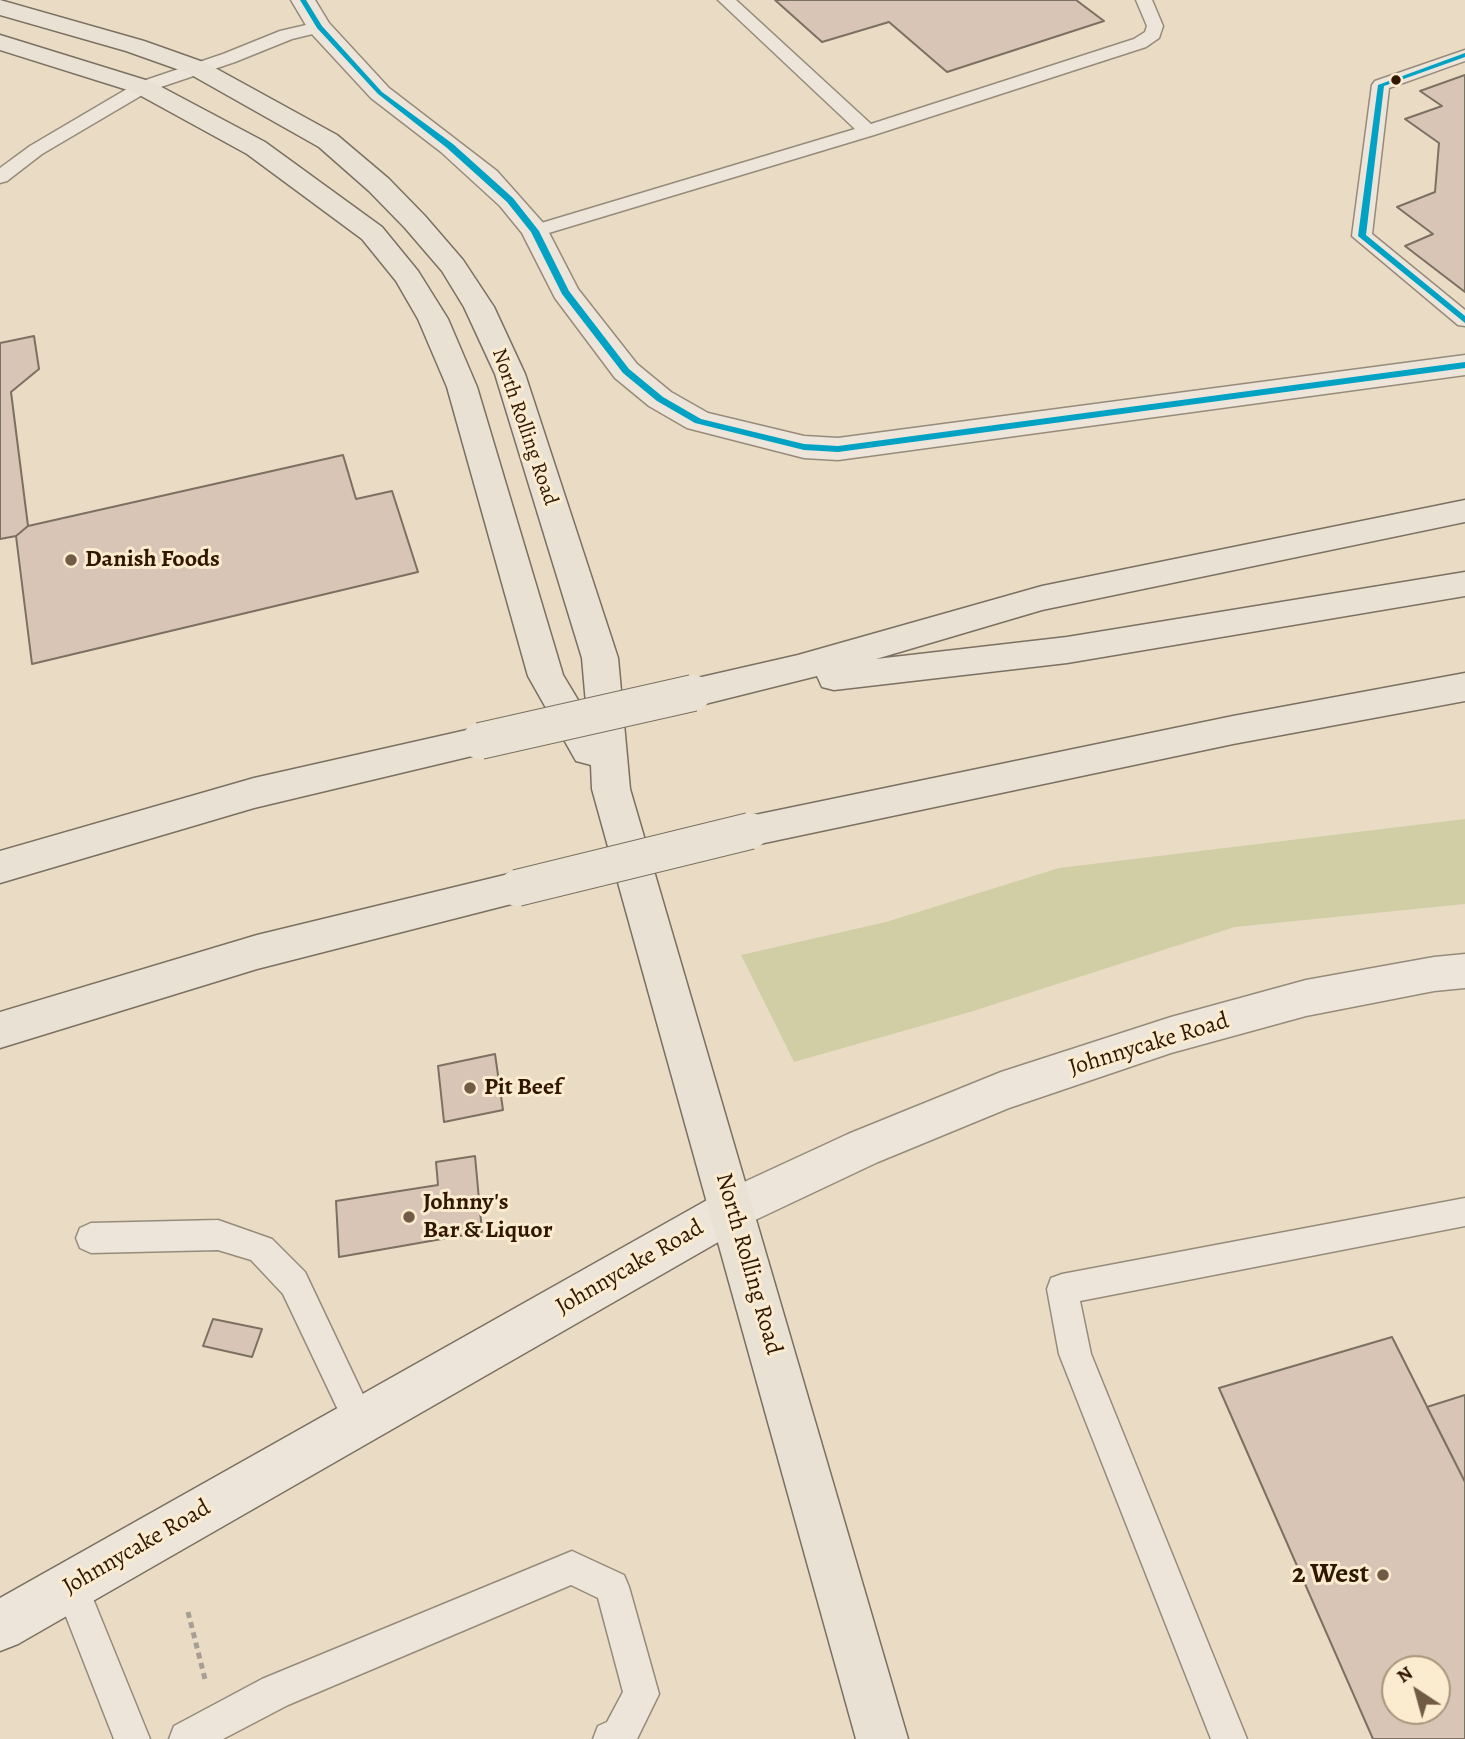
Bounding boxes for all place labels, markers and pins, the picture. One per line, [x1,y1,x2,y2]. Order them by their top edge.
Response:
unlabelled marker [1389,73,1403,87]
place label: Danish Foods [85,546,220,574]
marker: Danish Foods [63,552,79,568]
place label: Pit Beef [484,1074,562,1102]
marker: Pit Beef [462,1080,478,1096]
place label: Johnny's Bar & Liquor [423,1189,553,1245]
marker: Johnny's Bar & Liquor [401,1209,417,1225]
place label: 2 West [1292,1558,1369,1592]
marker: 2 West [1375,1567,1391,1583]

